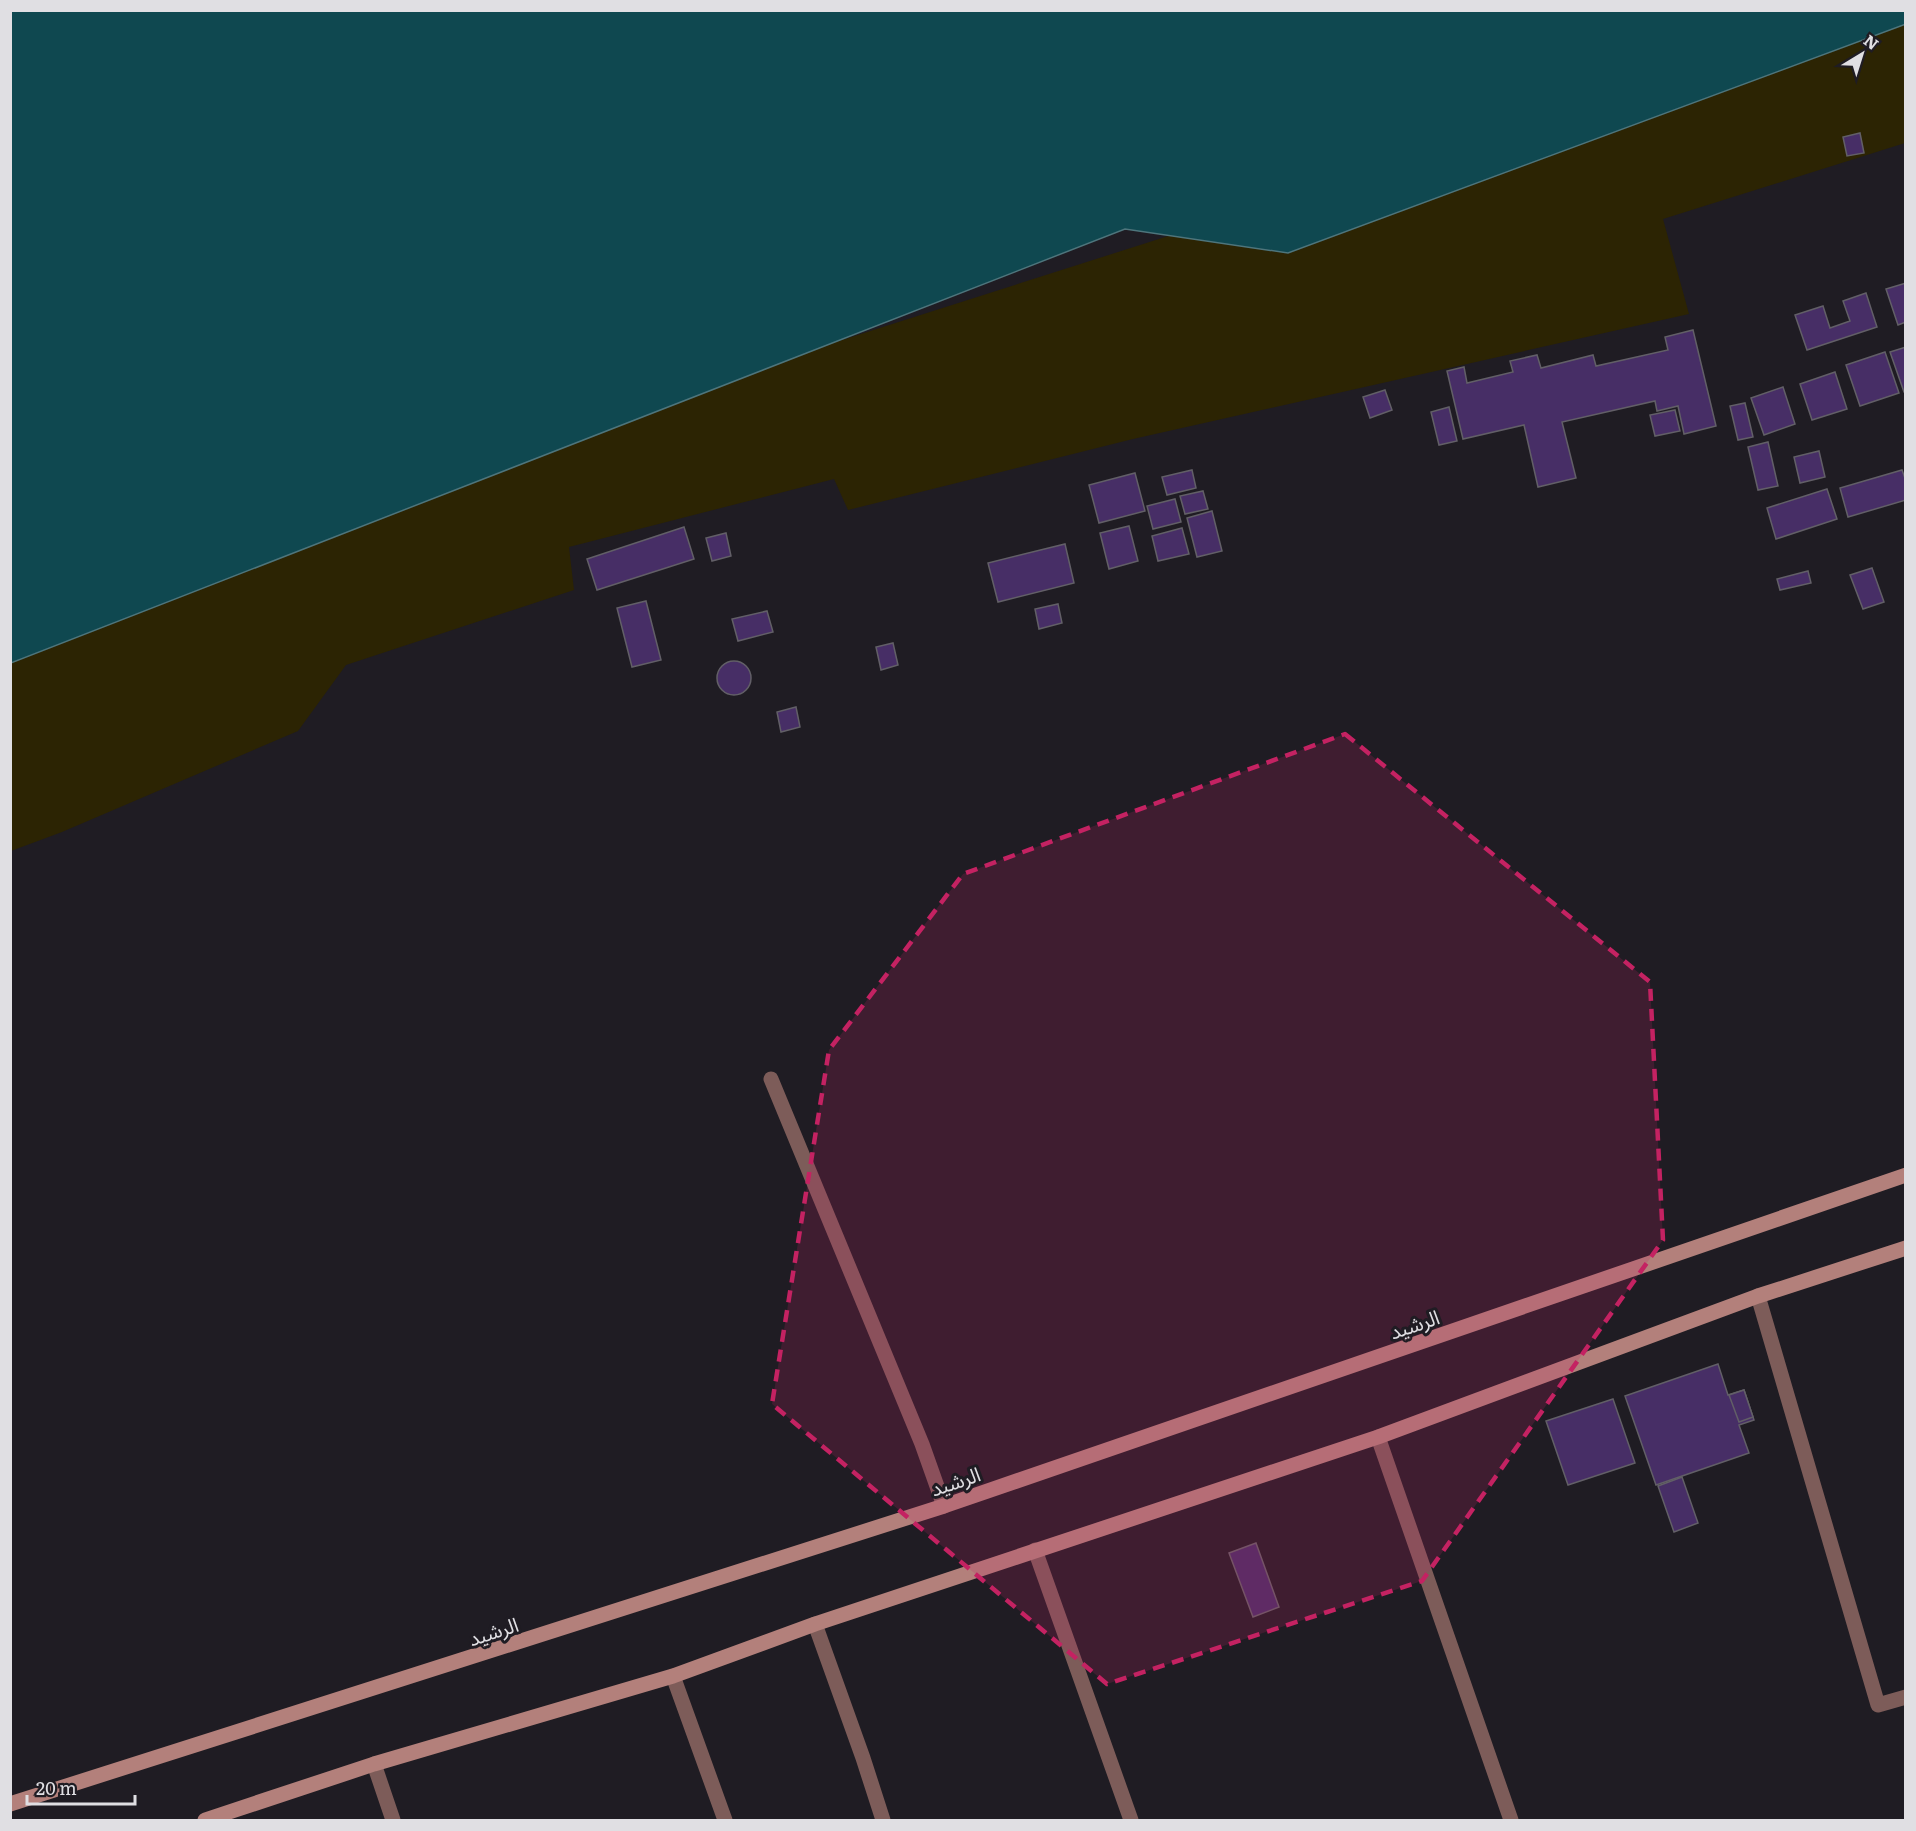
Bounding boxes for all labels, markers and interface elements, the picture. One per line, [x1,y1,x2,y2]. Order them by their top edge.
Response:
north arrow [1832,24,1892,84]
text: N [1859,28,1885,55]
street label: الرشيد [1385,1301,1443,1345]
street label: الرشيد [926,1458,984,1502]
street label: الرشيد [464,1608,522,1652]
scale bar [27,1768,135,1806]
text: 20 m [36,1774,77,1801]

